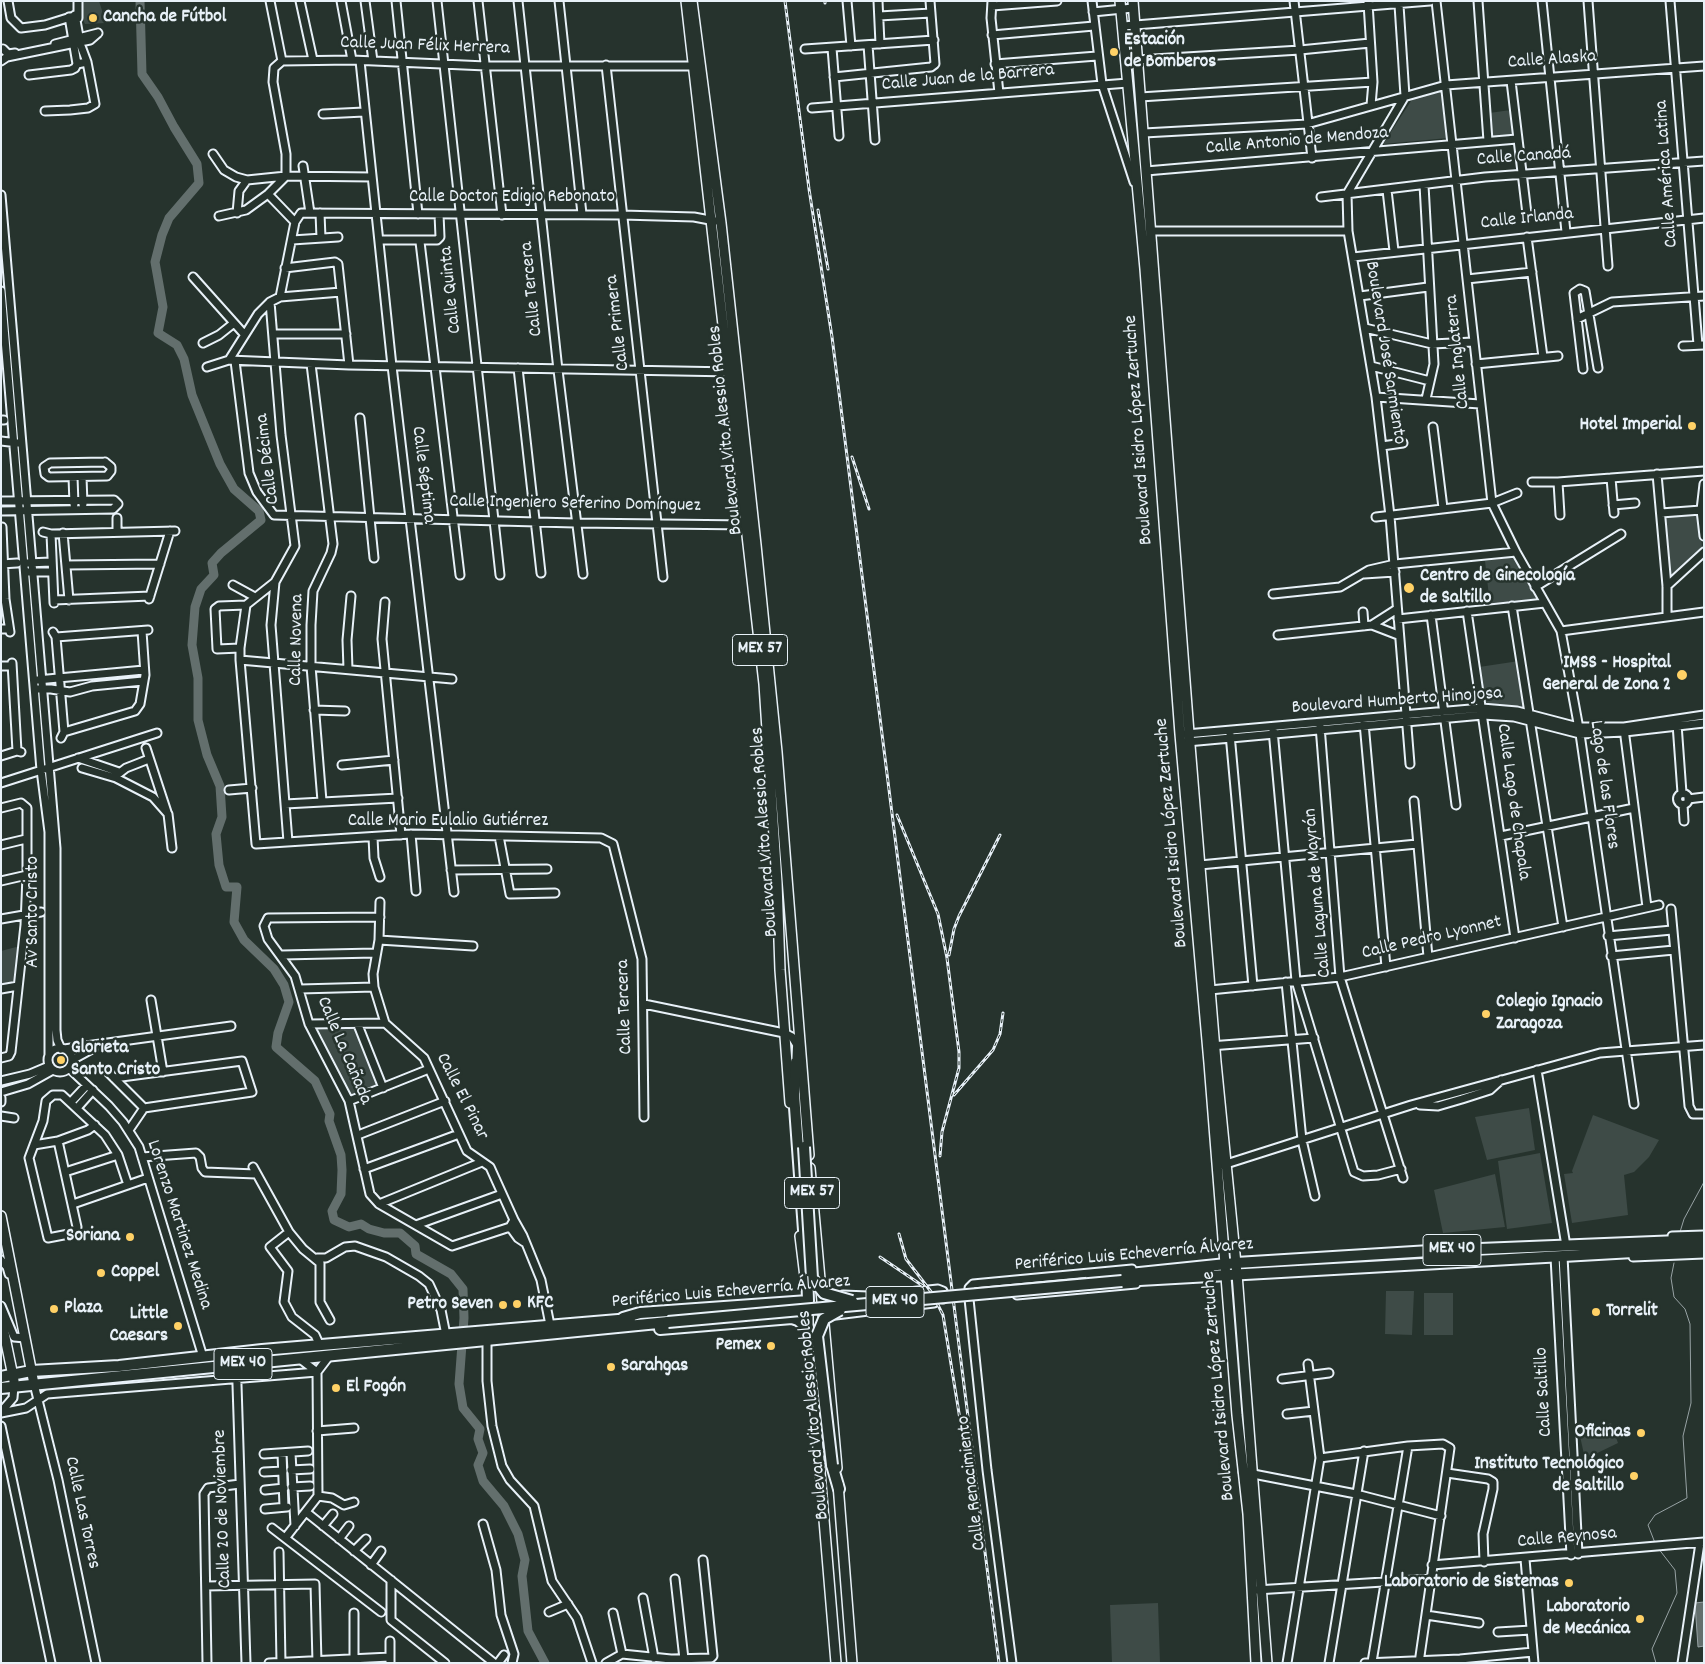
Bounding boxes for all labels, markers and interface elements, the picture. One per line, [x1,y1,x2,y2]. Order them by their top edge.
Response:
place label: Cancha de Fútbol [103,7,226,29]
marker: Cancha de Fútbol [87,12,99,24]
place label: Estación de Bomberos [1124,30,1216,74]
street label: Calle Juan Félix Herrera [340,33,510,61]
marker: Estación de Bomberos [1108,46,1120,58]
street label: Calle Alaska [1507,47,1597,75]
street label: Calle Juan de la Barrera [881,60,1055,98]
street label: Calle América Latina [1651,99,1685,249]
street label: Calle Antonio de Mendoza [1205,123,1389,161]
street label: Calle Canadá [1476,143,1572,173]
street label: Calle Doctor Edigio Rebonato [409,187,615,209]
street label: Calle Irlanda [1480,204,1574,236]
street label: Calle Tercera [517,241,549,337]
street label: Calle Quinta [436,245,468,335]
street label: Boulevard José Sarmiento [1358,260,1410,446]
street label: Calle Primera [602,274,636,372]
street label: Calle Inglaterra [1442,294,1476,410]
street label: Boulevard Isidro López Zertuche [1121,314,1159,546]
street label: Boulevard Vito Alessio Robles [705,324,749,536]
street label: Calle Décima [252,412,286,506]
place label: Hotel Imperial [1580,415,1682,437]
marker: Hotel Imperial [1686,420,1698,432]
street label: Calle Séptima [405,425,439,525]
street label: Calle Ingeniero Seferino Domínguez [449,491,701,519]
place label: Centro de Ginecología de Saltillo [1420,566,1575,610]
marker: Centro de Ginecología de Saltillo [1402,581,1416,595]
street label: Calle Novena [286,594,310,686]
road number: MEX 57 [732,634,788,666]
place label: IMSS - Hospital General de Zona 2 [1542,653,1671,697]
marker: IMSS - Hospital General de Zona 2 [1675,668,1689,682]
street label: Boulevard Humberto Hinojosa [1291,683,1503,721]
street label: Boulevard Isidro López Zertuche [1152,717,1194,949]
street label: Lago de las Flores [1583,719,1623,851]
street label: Calle Lago de Chapala [1490,722,1534,882]
street label: Boulevard Vito Alessio Robles [747,726,785,938]
street label: Calle Laguna de Mayrán [1300,807,1338,979]
street label: Calle Mario Eulalio Gutiérrez [348,811,548,833]
street label: Av Santo Cristo [23,856,45,968]
street label: Calle Pedro Lyonnet [1360,912,1504,966]
street label: Calle Tercera [613,959,639,1055]
place label: Colegio Ignacio Zaragoza [1496,992,1603,1036]
street label: Calle La Cañada [310,994,376,1108]
marker: Colegio Ignacio Zaragoza [1480,1008,1492,1020]
place label: Glorieta Santo Cristo [71,1038,160,1082]
street label: Calle El Pinar [429,1050,493,1144]
marker: Glorieta Santo Cristo [55,1054,67,1066]
street label: Lorenzo Martinez Medina [140,1138,216,1312]
road number: MEX 57 [784,1178,840,1208]
place label: Soriana [66,1226,120,1248]
marker: Soriana [124,1231,136,1243]
street label: Periférico Luis Echeverría Álvarez [1014,1234,1254,1278]
road number: MEX 40 [1423,1234,1481,1266]
place label: Coppel [111,1262,159,1284]
marker: Coppel [95,1267,107,1279]
street label: Boulevard Isidro López Zertuche [1199,1270,1241,1502]
street label: Periférico Luis Echeverría Álvarez [611,1271,851,1315]
road number: MEX 40 [866,1286,924,1318]
place label: KFC [527,1293,554,1315]
place label: Petro Seven [407,1294,493,1316]
place label: Plaza [64,1298,102,1320]
marker: KFC [511,1298,523,1310]
marker: Petro Seven [497,1299,509,1311]
place label: Torrelit [1606,1301,1658,1323]
marker: Plaza [48,1303,60,1315]
place label: Little Caesars [109,1304,168,1348]
marker: Torrelit [1590,1306,1602,1318]
street label: Boulevard Vito Alessio Robles [794,1309,836,1521]
marker: Little Caesars [172,1320,184,1332]
place label: Pemex [716,1335,761,1357]
marker: Pemex [765,1340,777,1352]
street label: Calle Saltillo [1531,1347,1559,1437]
road number: MEX 40 [214,1348,272,1380]
place label: Sarahgas [621,1356,688,1378]
marker: Sarahgas [605,1361,617,1373]
place label: El Fogón [346,1377,406,1399]
marker: El Fogón [330,1382,342,1394]
street label: Calle Renacimiento [953,1414,993,1552]
place label: Oficinas [1575,1422,1631,1444]
marker: Oficinas [1635,1427,1647,1439]
street label: Calle 20 de Noviembre [210,1429,238,1589]
place label: Instituto Tecnológico de Saltillo [1474,1454,1624,1498]
street label: Calle Las Torres [58,1455,104,1571]
marker: Instituto Tecnológico de Saltillo [1628,1470,1640,1482]
street label: Calle Reynosa [1516,1523,1618,1555]
place label: Laboratorio de Sistemas [1384,1572,1559,1594]
marker: Laboratorio de Sistemas [1563,1577,1575,1589]
place label: Laboratorio de Mecánica [1543,1597,1630,1641]
marker: Laboratorio de Mecánica [1634,1613,1646,1625]

